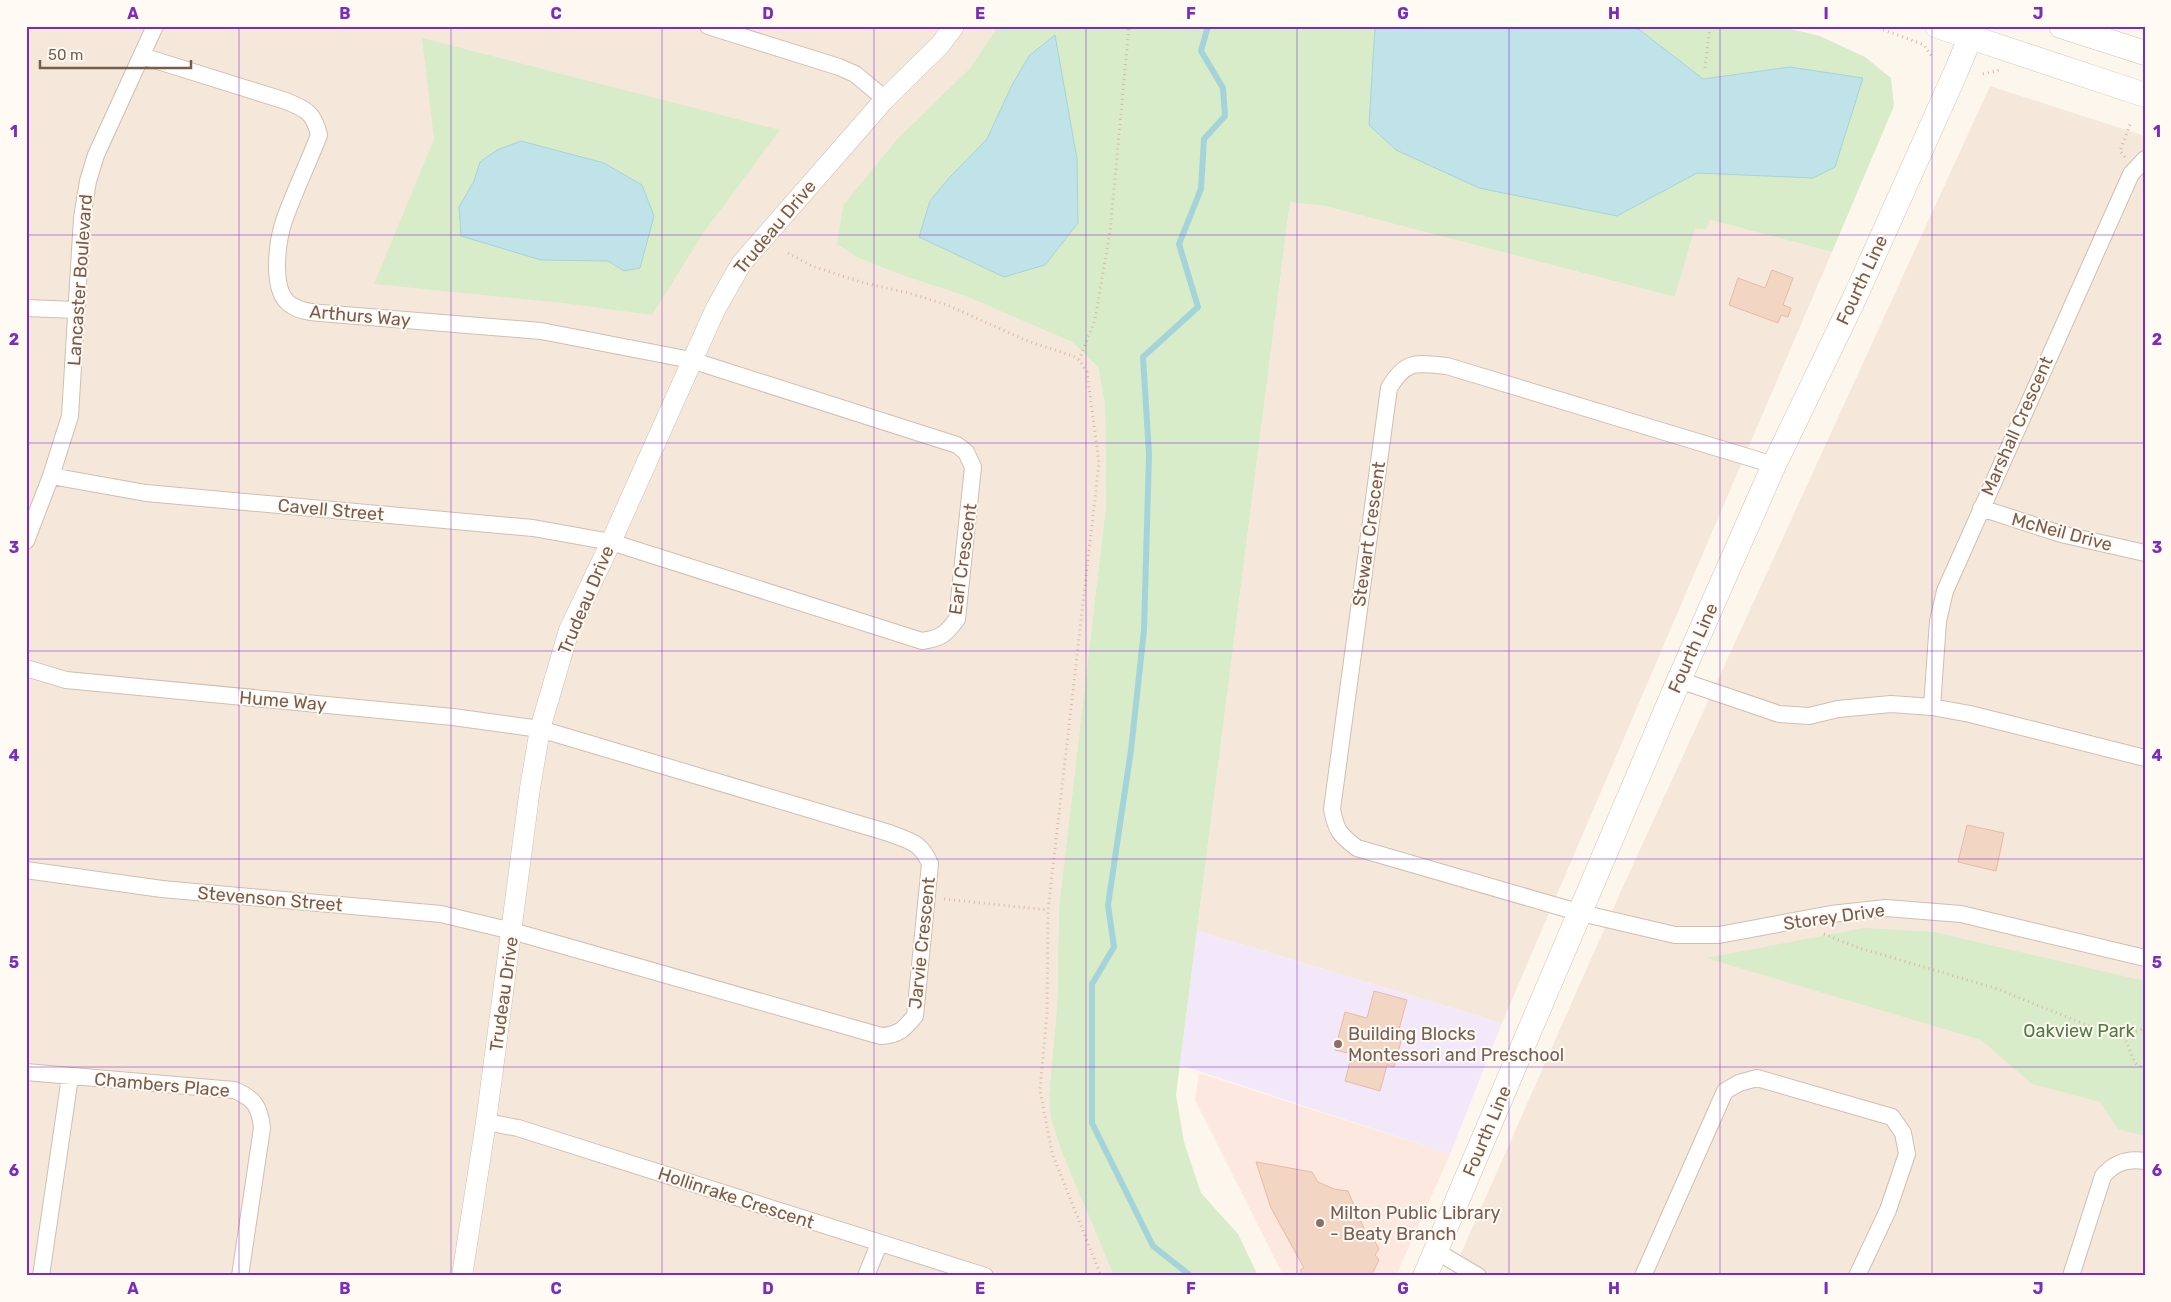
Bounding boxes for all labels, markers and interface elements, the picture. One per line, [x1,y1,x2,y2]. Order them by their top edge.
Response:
text: A [127,4,139,23]
text: B [339,4,351,23]
text: C [550,4,562,23]
text: D [762,4,774,23]
text: E [975,4,985,23]
text: F [1186,4,1196,23]
text: G [1397,4,1409,23]
text: H [1608,4,1620,23]
text: I [1823,4,1829,23]
text: J [2033,4,2043,23]
scale bar [40,38,191,70]
text: 50 m [48,46,83,64]
text: 1 [10,122,18,141]
text: 1 [2153,122,2161,141]
street label: Trudeau Drive [729,176,821,278]
street label: Lancaster Boulevard [63,193,97,367]
street label: Fourth Line [1832,232,1892,328]
street label: Arthurs Way [308,301,412,331]
text: 2 [9,330,19,349]
text: 2 [2152,330,2162,349]
street label: Marshall Crescent [1976,353,2058,499]
street label: Stewart Crescent [1348,460,1390,608]
street label: Cavell Street [277,494,385,526]
street label: Earl Crescent [944,502,982,616]
street label: McNeil Drive [2009,508,2115,556]
text: 3 [9,538,19,557]
text: 3 [2152,538,2162,557]
street label: Trudeau Drive [553,542,619,658]
street label: Fourth Line [1663,600,1723,696]
street label: Hume Way [238,686,328,716]
text: 4 [9,746,20,765]
text: 4 [2152,746,2163,765]
street label: Jarvie Crescent [904,876,940,1010]
street label: Stevenson Street [197,882,343,916]
street label: Storey Drive [1782,899,1886,935]
street label: Trudeau Drive [485,935,523,1053]
text: 5 [9,953,19,972]
text: 5 [2152,953,2162,972]
park label: Oakview Park [2023,1020,2135,1042]
place label: Building Blocks Montessori and Preschool [1348,1023,1564,1066]
marker: Building Blocks Montessori and Preschool [1332,1038,1344,1050]
street label: Chambers Place [93,1068,231,1102]
street label: Fourth Line [1458,1082,1516,1180]
text: 6 [9,1161,19,1180]
text: 6 [2152,1161,2162,1180]
street label: Hollinrake Crescent [655,1162,817,1234]
place label: Milton Public Library - Beaty Branch [1330,1202,1501,1245]
marker: Milton Public Library - Beaty Branch [1314,1217,1326,1229]
text: A [127,1279,139,1298]
text: B [339,1279,351,1298]
text: C [550,1279,562,1298]
text: D [762,1279,774,1298]
text: E [975,1279,985,1298]
text: F [1186,1279,1196,1298]
text: G [1397,1279,1409,1298]
text: H [1608,1279,1620,1298]
text: I [1823,1279,1829,1298]
text: J [2033,1279,2043,1298]

